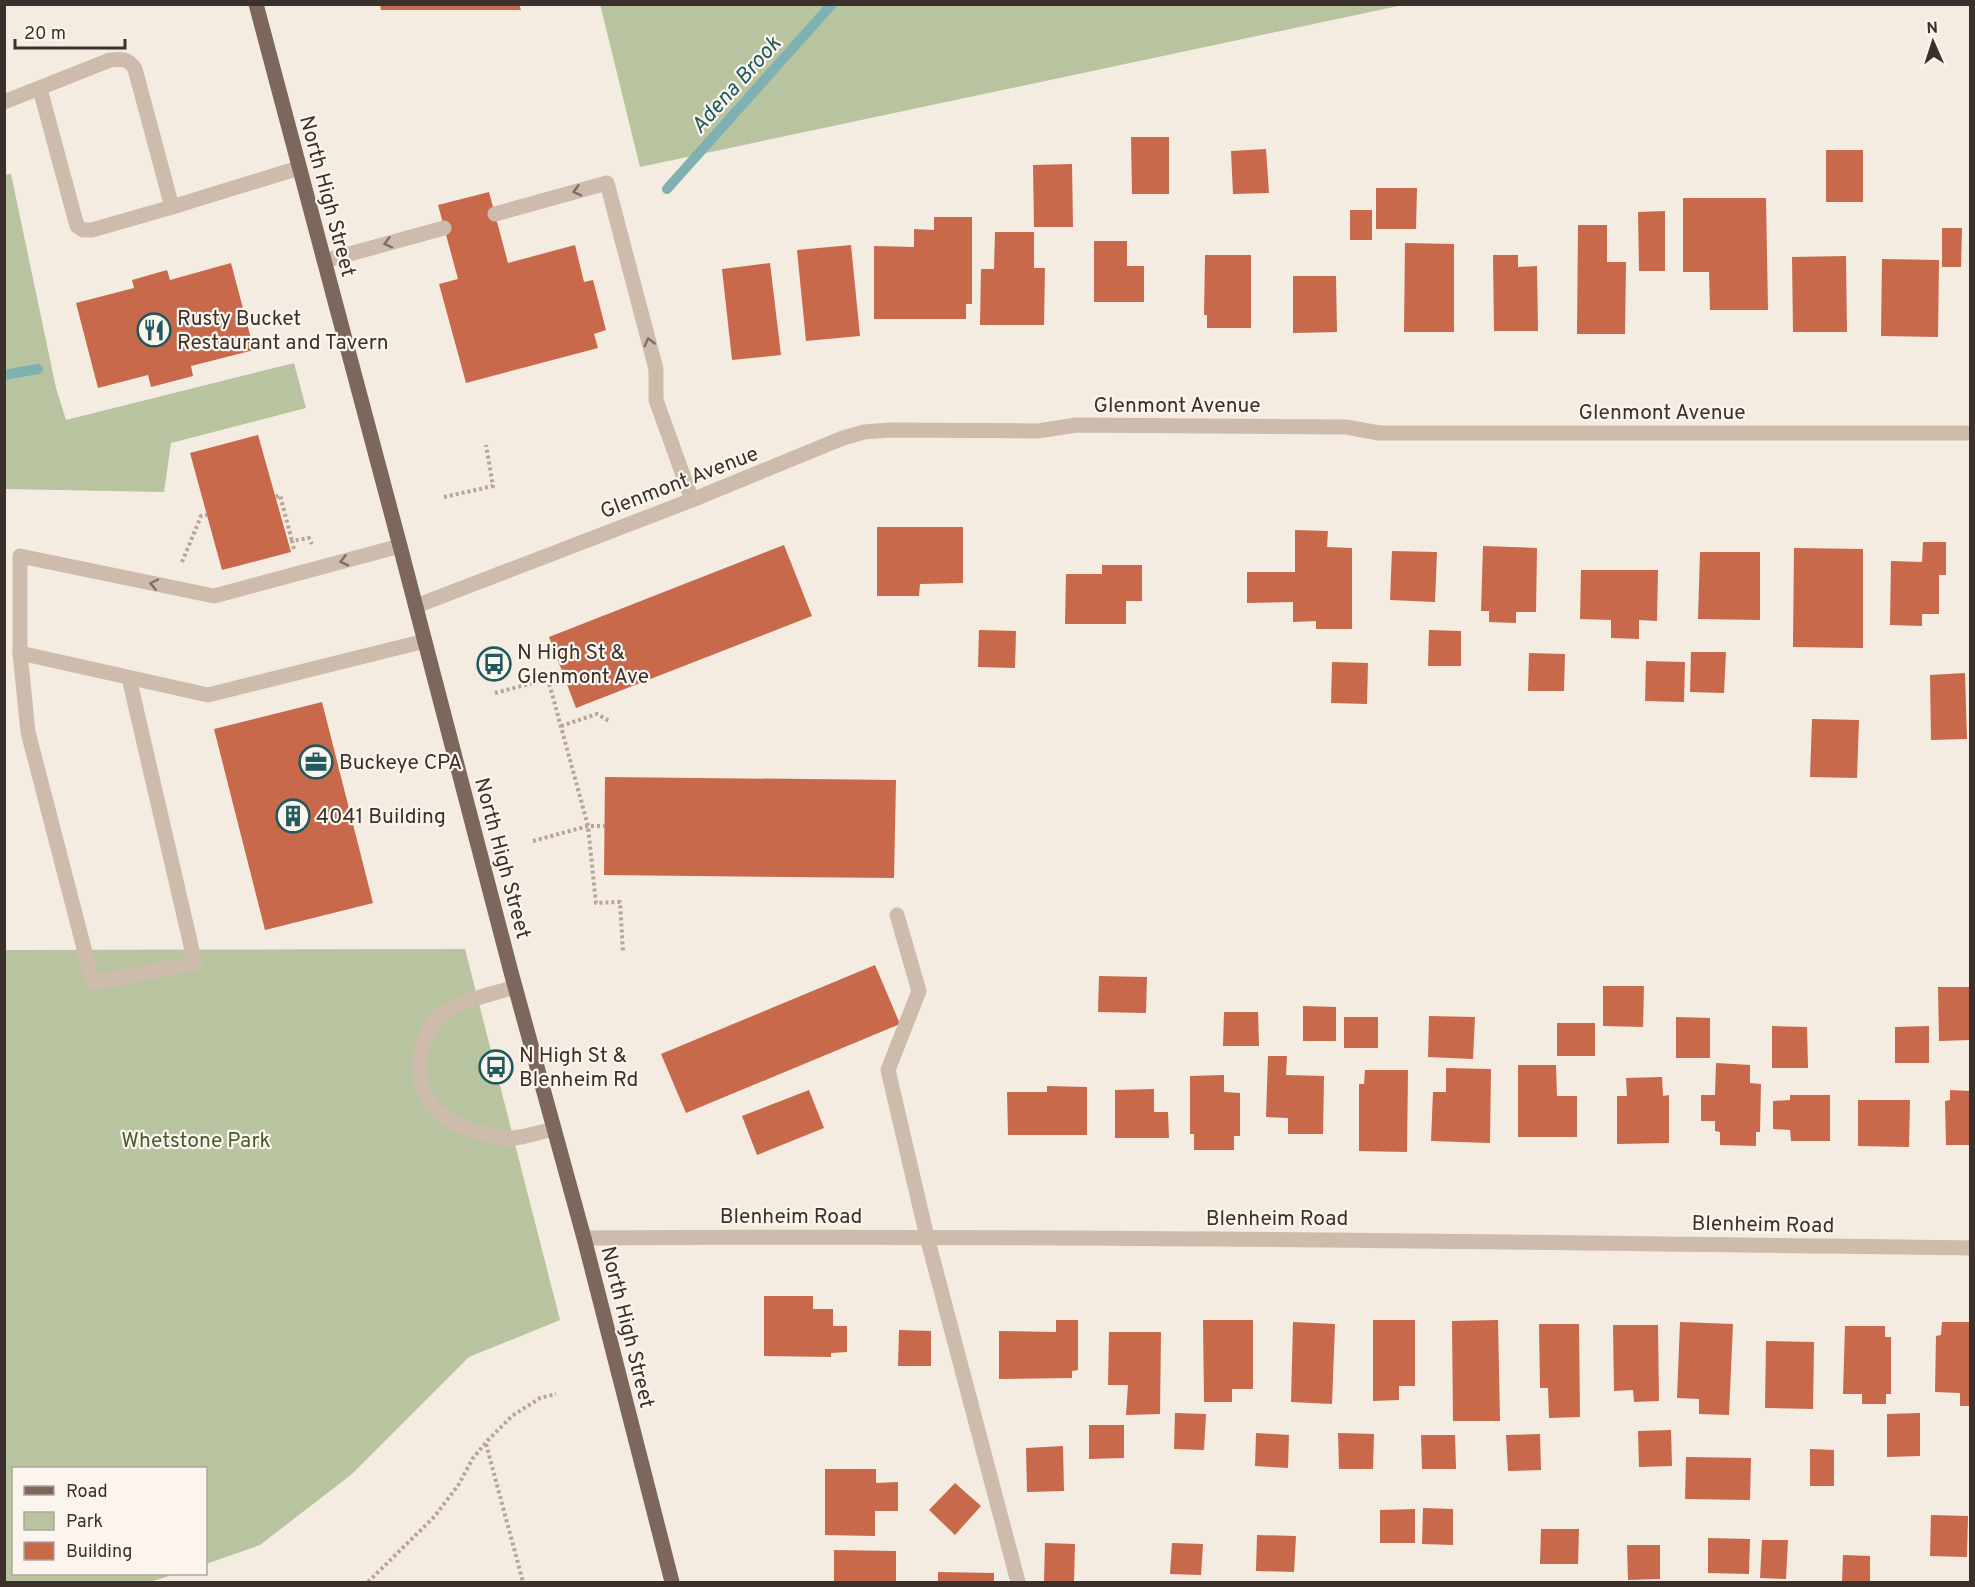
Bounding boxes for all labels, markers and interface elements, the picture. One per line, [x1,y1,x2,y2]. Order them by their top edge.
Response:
scale bar [15,12,124,50]
north arrow [1903,12,1963,72]
text: N [1926,19,1939,39]
text: 20 m [24,23,66,46]
water label: Adena Brook [686,31,788,140]
street label: North High Street [292,113,361,280]
one-way arrow [572,184,582,197]
one-way arrow [383,236,393,249]
place label: Rusty Bucket Restaurant and Tavern [177,306,389,357]
restaurant icon: Rusty Bucket Restaurant and Tavern [136,312,172,348]
one-way arrow [644,337,656,348]
street label: Glenmont Avenue [1093,393,1261,420]
street label: Glenmont Avenue [1578,400,1746,427]
street label: Glenmont Avenue [597,441,762,526]
one-way arrow [339,554,349,567]
one-way arrow [150,578,160,591]
place label: N High St & Glenmont Ave [517,640,649,691]
bus stop icon: N High St & Glenmont Ave [476,646,512,682]
office icon: Buckeye CPA [298,744,334,780]
place label: Buckeye CPA [339,750,462,777]
street label: North High Street [467,775,536,942]
building icon: 4041 Building [275,798,311,834]
place label: 4041 Building [316,804,446,831]
place label: N High St & Blenheim Rd [519,1043,638,1094]
bus stop icon: N High St & Blenheim Rd [478,1049,514,1085]
park label: Whetstone Park [121,1128,271,1155]
street label: Blenheim Road [720,1204,862,1231]
street label: Blenheim Road [1206,1206,1348,1233]
street label: Blenheim Road [1691,1211,1835,1240]
street label: North High Street [593,1244,660,1411]
legend [12,1467,207,1575]
text: Road [66,1481,108,1504]
text: Park [66,1511,103,1534]
text: Building [66,1541,132,1564]

